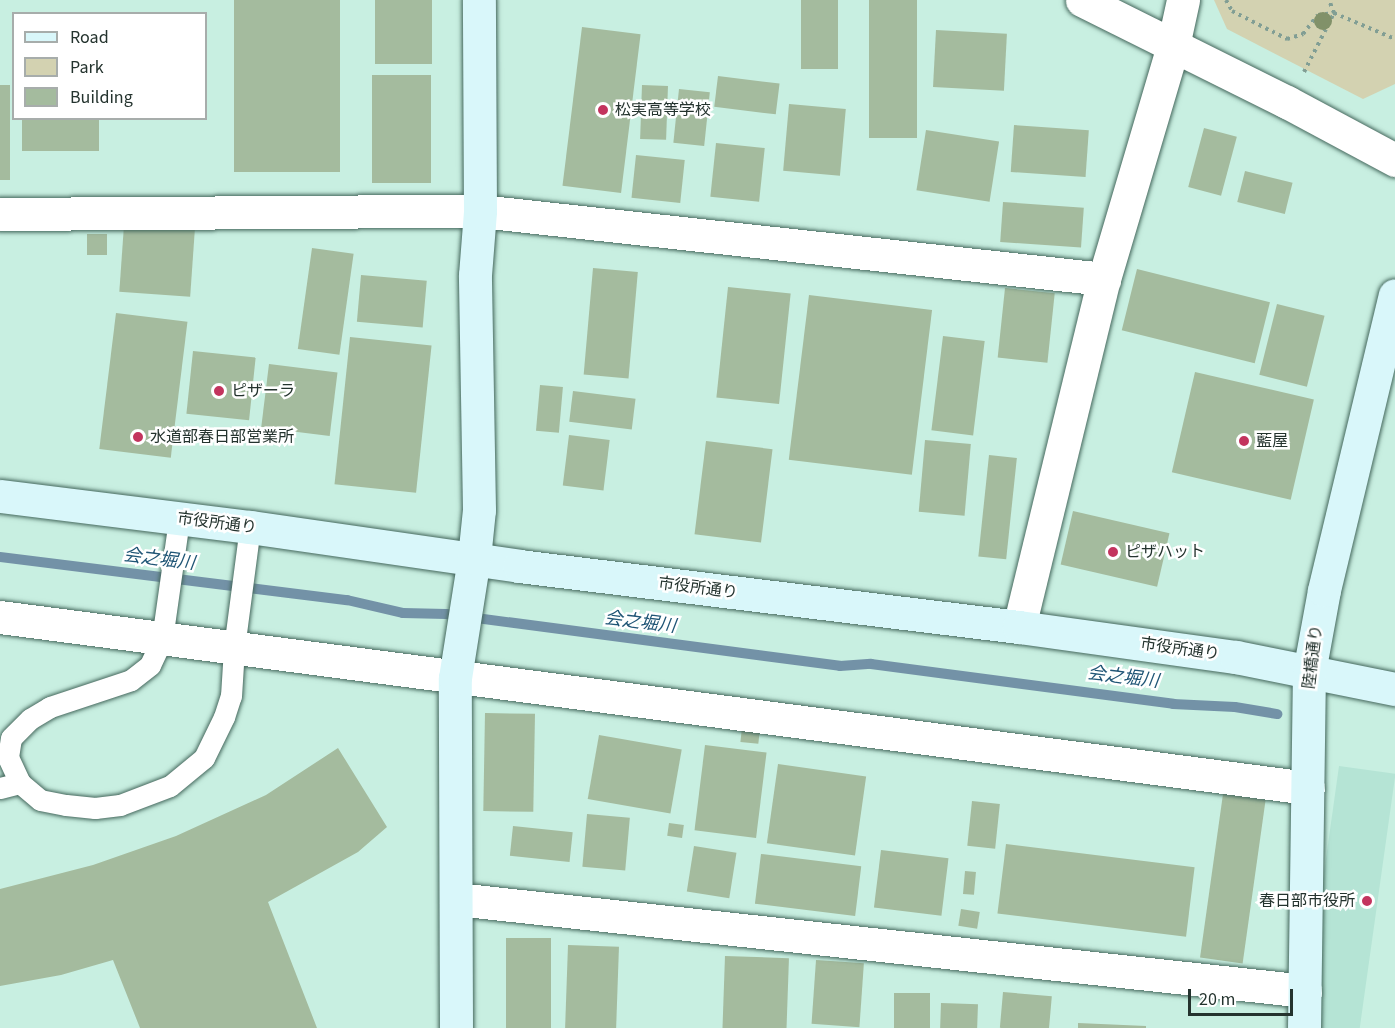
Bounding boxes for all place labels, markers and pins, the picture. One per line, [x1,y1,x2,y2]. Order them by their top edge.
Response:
place label: 松実高等学校 [615,100,711,120]
marker: 松実高等学校 [596,103,610,117]
place label: ピザーラ [231,381,295,401]
marker: ピザーラ [212,384,226,398]
place label: 水道部春日部営業所 [150,427,294,447]
marker: 水道部春日部営業所 [131,430,145,444]
place label: 藍屋 [1256,431,1288,451]
marker: 藍屋 [1237,434,1251,448]
place label: ピザハット [1125,542,1205,562]
marker: ピザハット [1106,545,1120,559]
place label: 春日部市役所 [1259,891,1355,911]
marker: 春日部市役所 [1360,894,1374,908]

